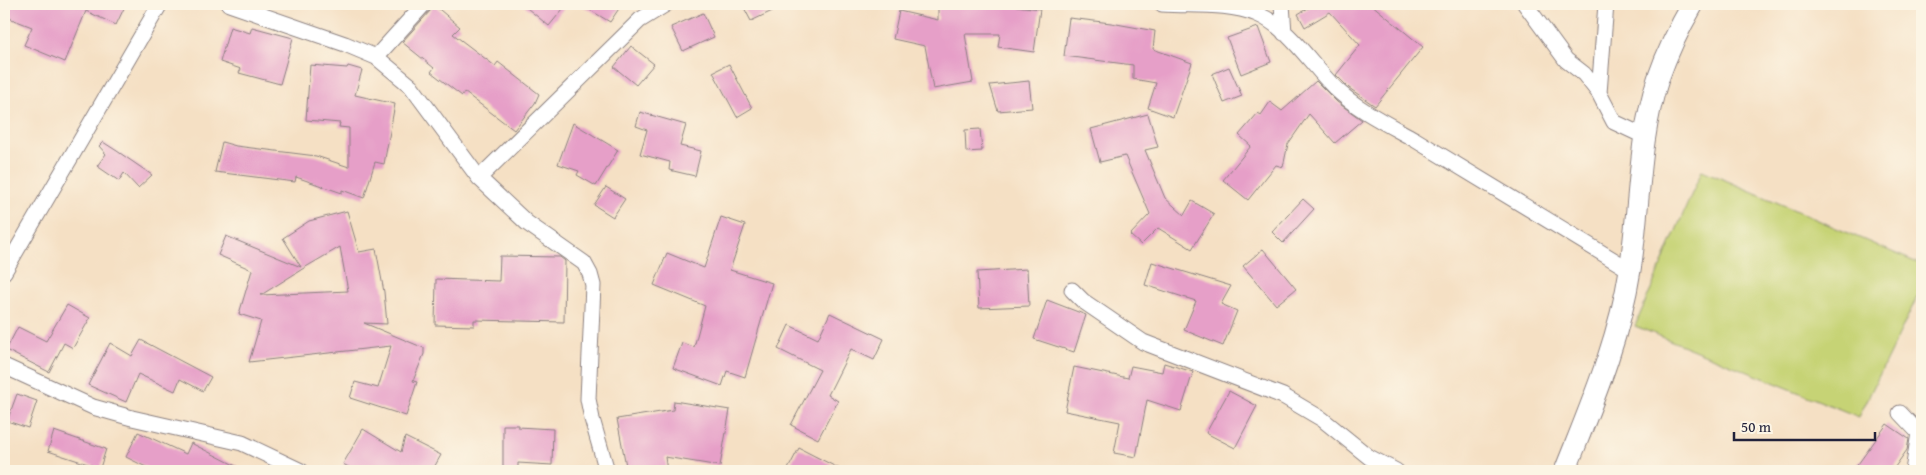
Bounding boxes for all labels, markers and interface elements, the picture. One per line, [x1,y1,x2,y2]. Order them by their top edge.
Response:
scale bar [1734,410,1875,442]
text: 50 m [1741,416,1772,437]

